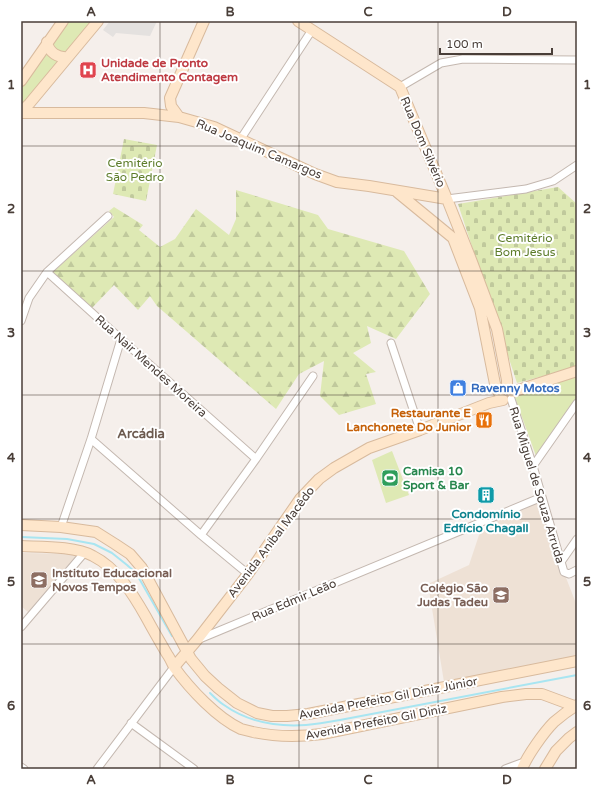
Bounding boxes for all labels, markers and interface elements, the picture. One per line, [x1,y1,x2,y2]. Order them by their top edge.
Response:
text: A [86,4,96,20]
text: B [225,4,235,20]
text: C [363,4,373,20]
text: D [502,4,512,20]
scale bar [440,30,552,56]
text: 100 m [446,37,483,51]
place label: Unidade de Pronto Atendimento Contagem [101,56,238,85]
hospital icon: Unidade de Pronto Atendimento Contagem [78,60,98,80]
text: 1 [7,77,15,93]
text: 1 [583,77,591,93]
street label: Rua Dom Silvério [398,95,448,189]
street label: Rua Joaquim Camargos [194,116,324,182]
park label: Cemitério São Pedro [106,156,164,184]
text: 2 [7,201,15,217]
text: 2 [583,201,591,217]
park label: Cemitério Bom Jesus [495,231,556,259]
street label: Rua Nair Mendes Moreira [92,312,210,420]
text: 3 [7,325,15,341]
text: 3 [583,325,591,341]
shop icon: Ravenny Motos [448,378,468,398]
place label: Ravenny Motos [471,381,560,396]
street label: Rua Miguel de Souza Arruda [506,405,568,565]
place label: Restaurante E Lanchonete Do Junior [346,406,471,434]
restaurant icon: Restaurante E Lanchonete Do Junior [474,410,494,430]
district label: Arcádia [117,426,165,442]
text: 4 [7,450,16,466]
text: 4 [583,450,592,466]
place label: Camisa 10 Sport & Bar [403,464,469,493]
sports icon: Camisa 10 Sport & Bar [380,468,400,488]
street label: Avenida Aníbal Macêdo [225,484,317,600]
building icon: Condomínio Edfício Chagall [476,485,496,505]
place label: Condomínio Edfício Chagall [443,507,529,536]
place label: Instituto Educacional Novos Tempos [52,566,172,595]
school or university icon: Instituto Educacional Novos Tempos [29,570,49,590]
text: 5 [7,574,15,590]
text: 5 [583,574,591,590]
street label: Rua Edmir Leão [250,576,338,624]
place label: Colégio São Judas Tadeu [416,581,488,609]
school or university icon: Colégio São Judas Tadeu [491,585,511,605]
street label: Avenida Prefeito Gil Diniz Júnior [297,674,479,722]
text: 6 [7,698,15,714]
text: 6 [583,698,591,714]
street label: Avenida Prefeito Gil Diniz [304,701,448,743]
text: A [86,772,96,788]
text: B [225,772,235,788]
text: C [363,772,373,788]
text: D [502,772,512,788]

